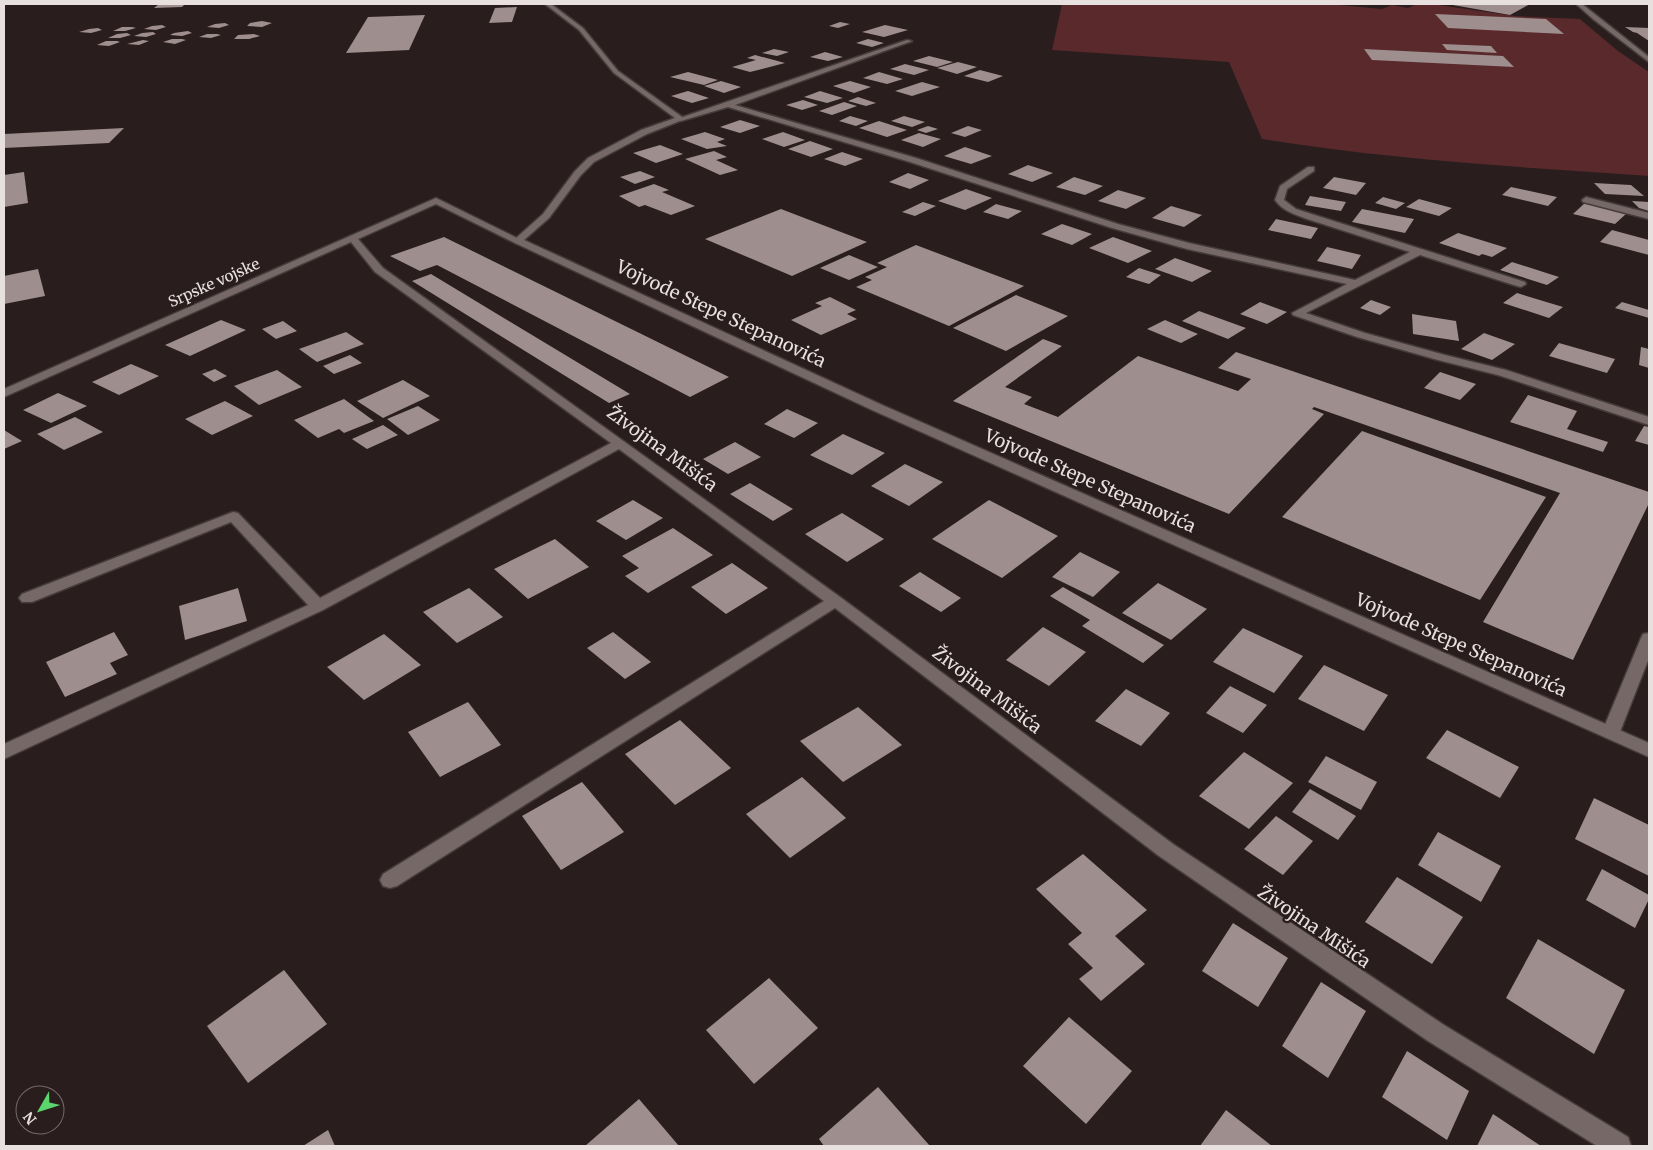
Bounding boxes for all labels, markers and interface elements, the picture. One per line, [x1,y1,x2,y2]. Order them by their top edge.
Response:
street label: Srpske vojske [165,254,263,311]
street label: Vojvode Stepe Stepanovića [612,254,830,372]
street label: Živojina Mišića [603,401,722,497]
street label: Vojvode Stepe Stepanovića [980,423,1200,538]
street label: Vojvode Stepe Stepanovića [1351,587,1571,702]
street label: Živojina Mišića [928,641,1047,738]
street label: Živojina Mišića [1254,880,1375,973]
north arrow [15,1085,65,1135]
text: N [19,1108,40,1128]

